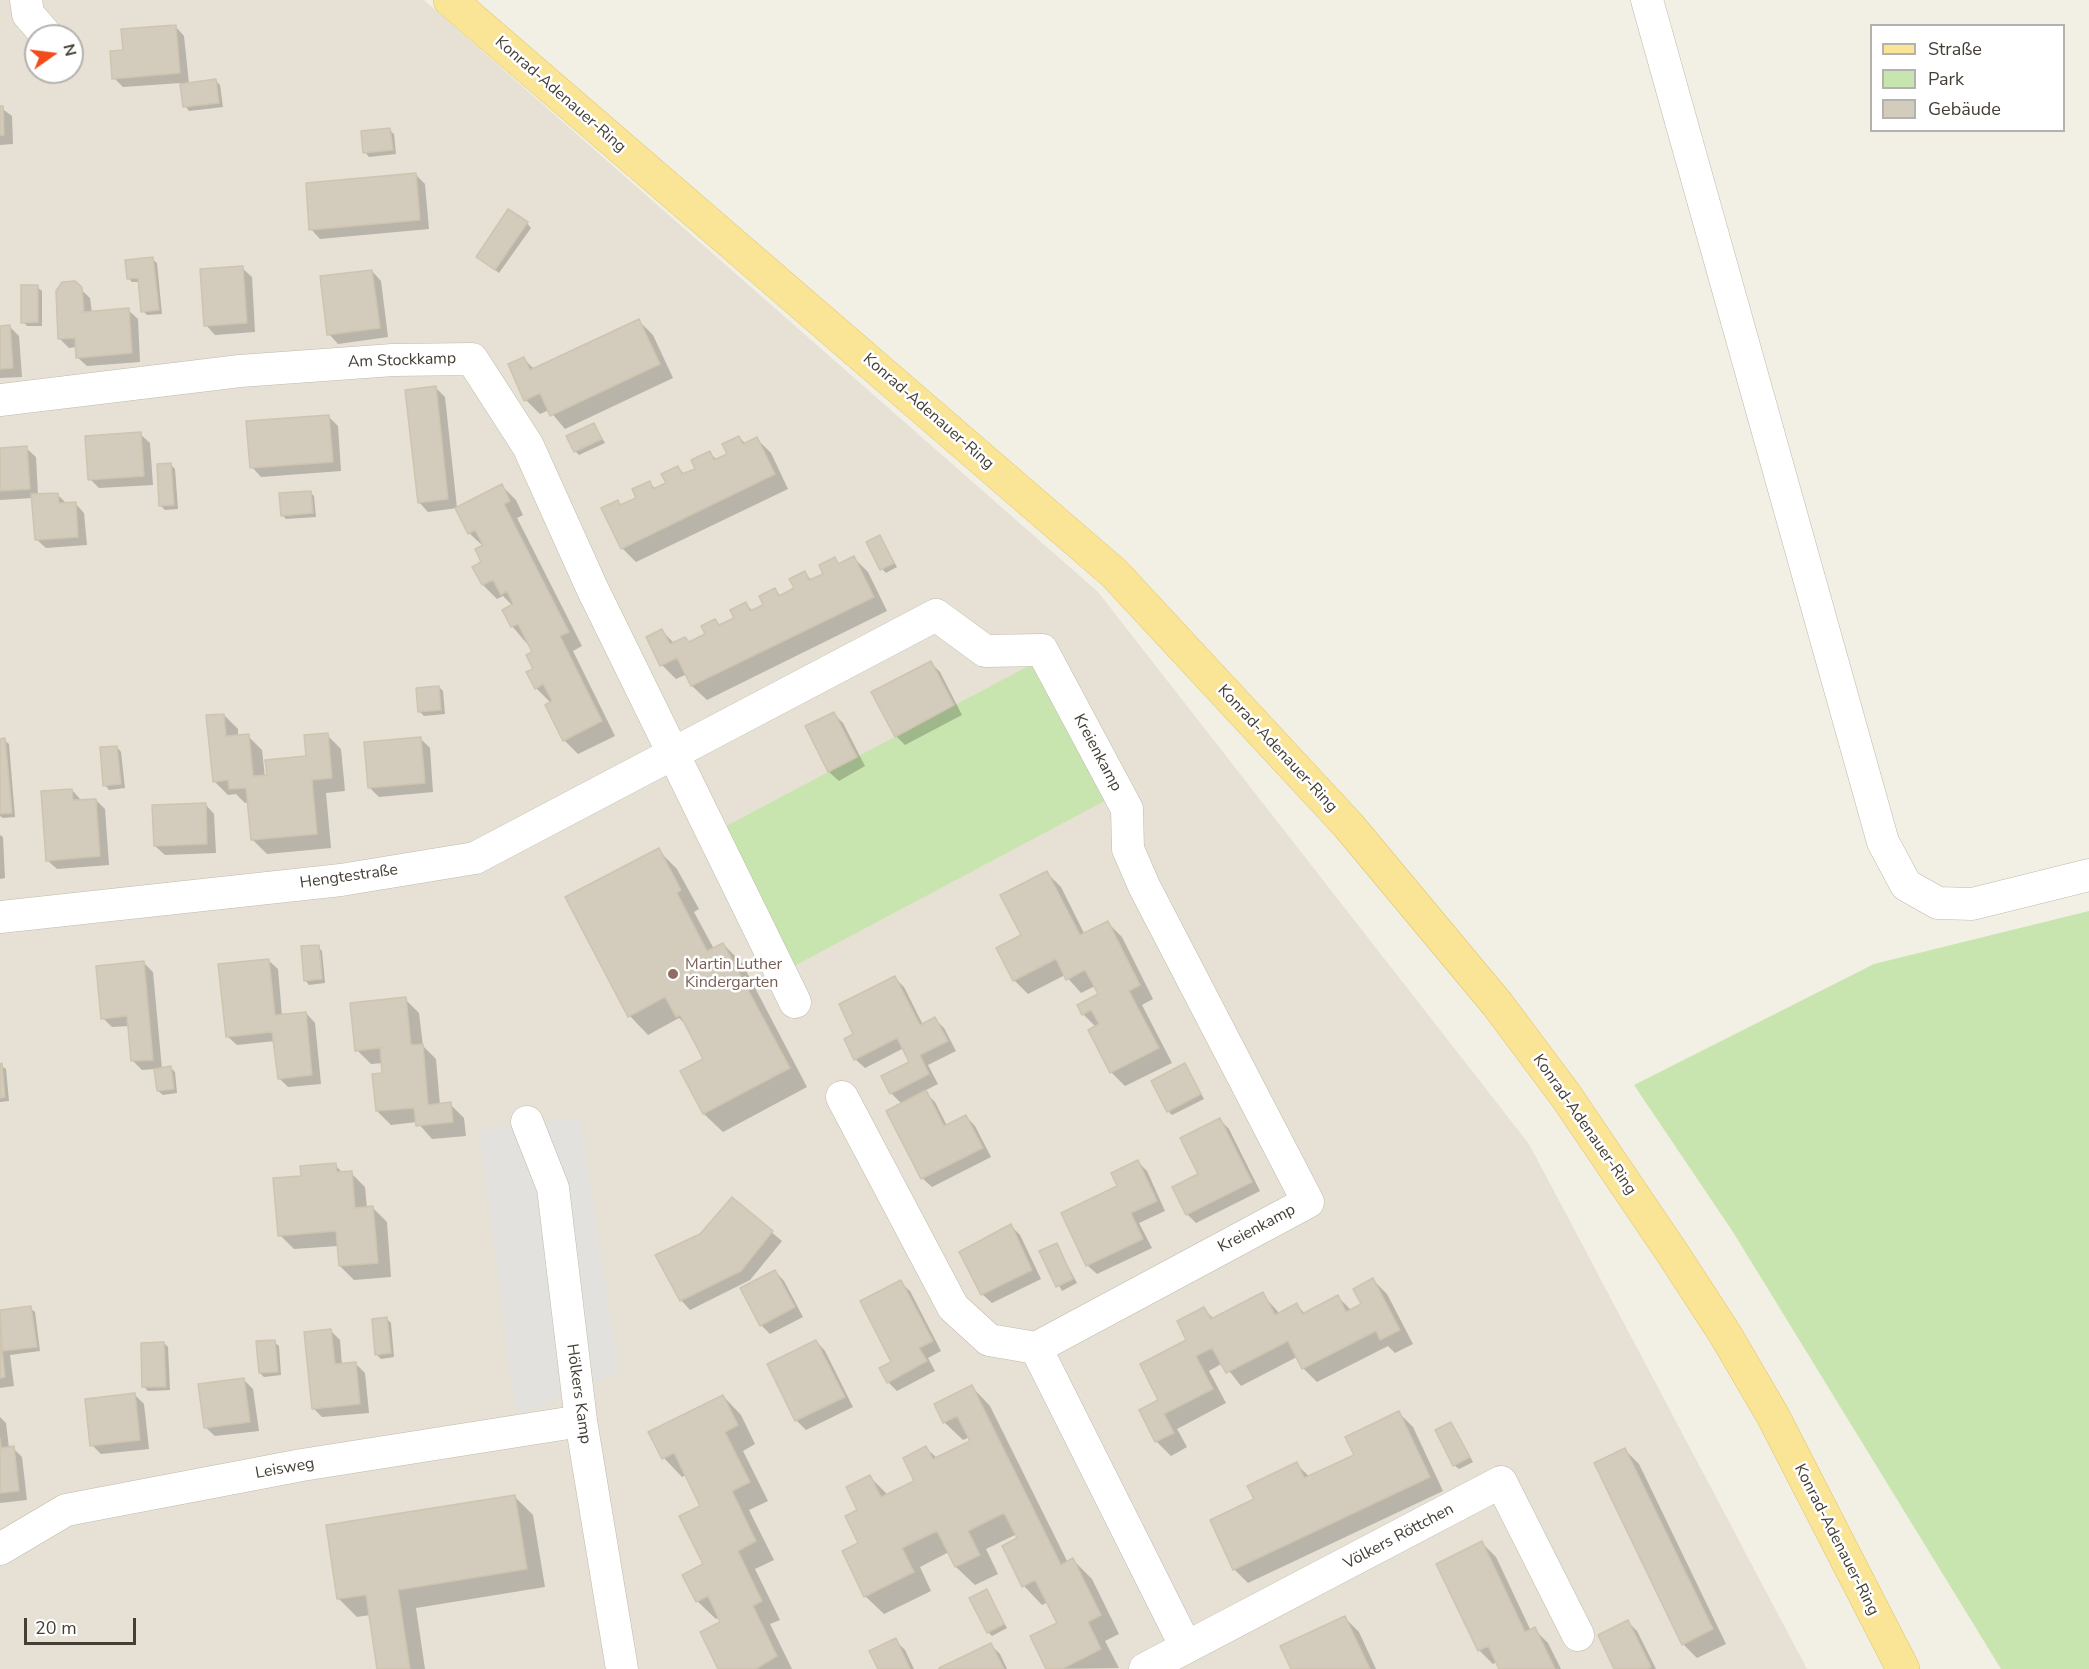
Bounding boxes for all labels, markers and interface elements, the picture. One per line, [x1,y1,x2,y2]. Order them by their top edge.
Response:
north arrow [24,24,84,84]
legend [1870,24,2065,132]
street label: Konrad-Adenauer-Ring [491,33,629,157]
text: Straße [1928,37,1982,61]
text: N [57,42,82,59]
text: Park [1928,67,1964,91]
text: Gebäude [1928,97,2001,121]
street label: Am Stockkamp [347,350,457,372]
street label: Konrad-Adenauer-Ring [859,350,997,474]
street label: Konrad-Adenauer-Ring [1213,681,1341,817]
street label: Kreienkamp [1069,711,1125,795]
street label: Hengtestraße [299,861,399,893]
place label: Martin Luther Kindergarten [685,955,782,993]
marker: Martin Luther Kindergarten [666,967,680,981]
street label: Konrad-Adenauer-Ring [1528,1051,1640,1199]
street label: Kreienkamp [1215,1201,1299,1257]
street label: Hölkers Kamp [561,1343,595,1445]
street label: Leisweg [254,1454,316,1484]
street label: Konrad-Adenauer-Ring [1789,1461,1883,1619]
street label: Völkers Röttchen [1341,1500,1457,1574]
scale bar [27,1606,140,1644]
text: 20 m [35,1616,77,1640]

